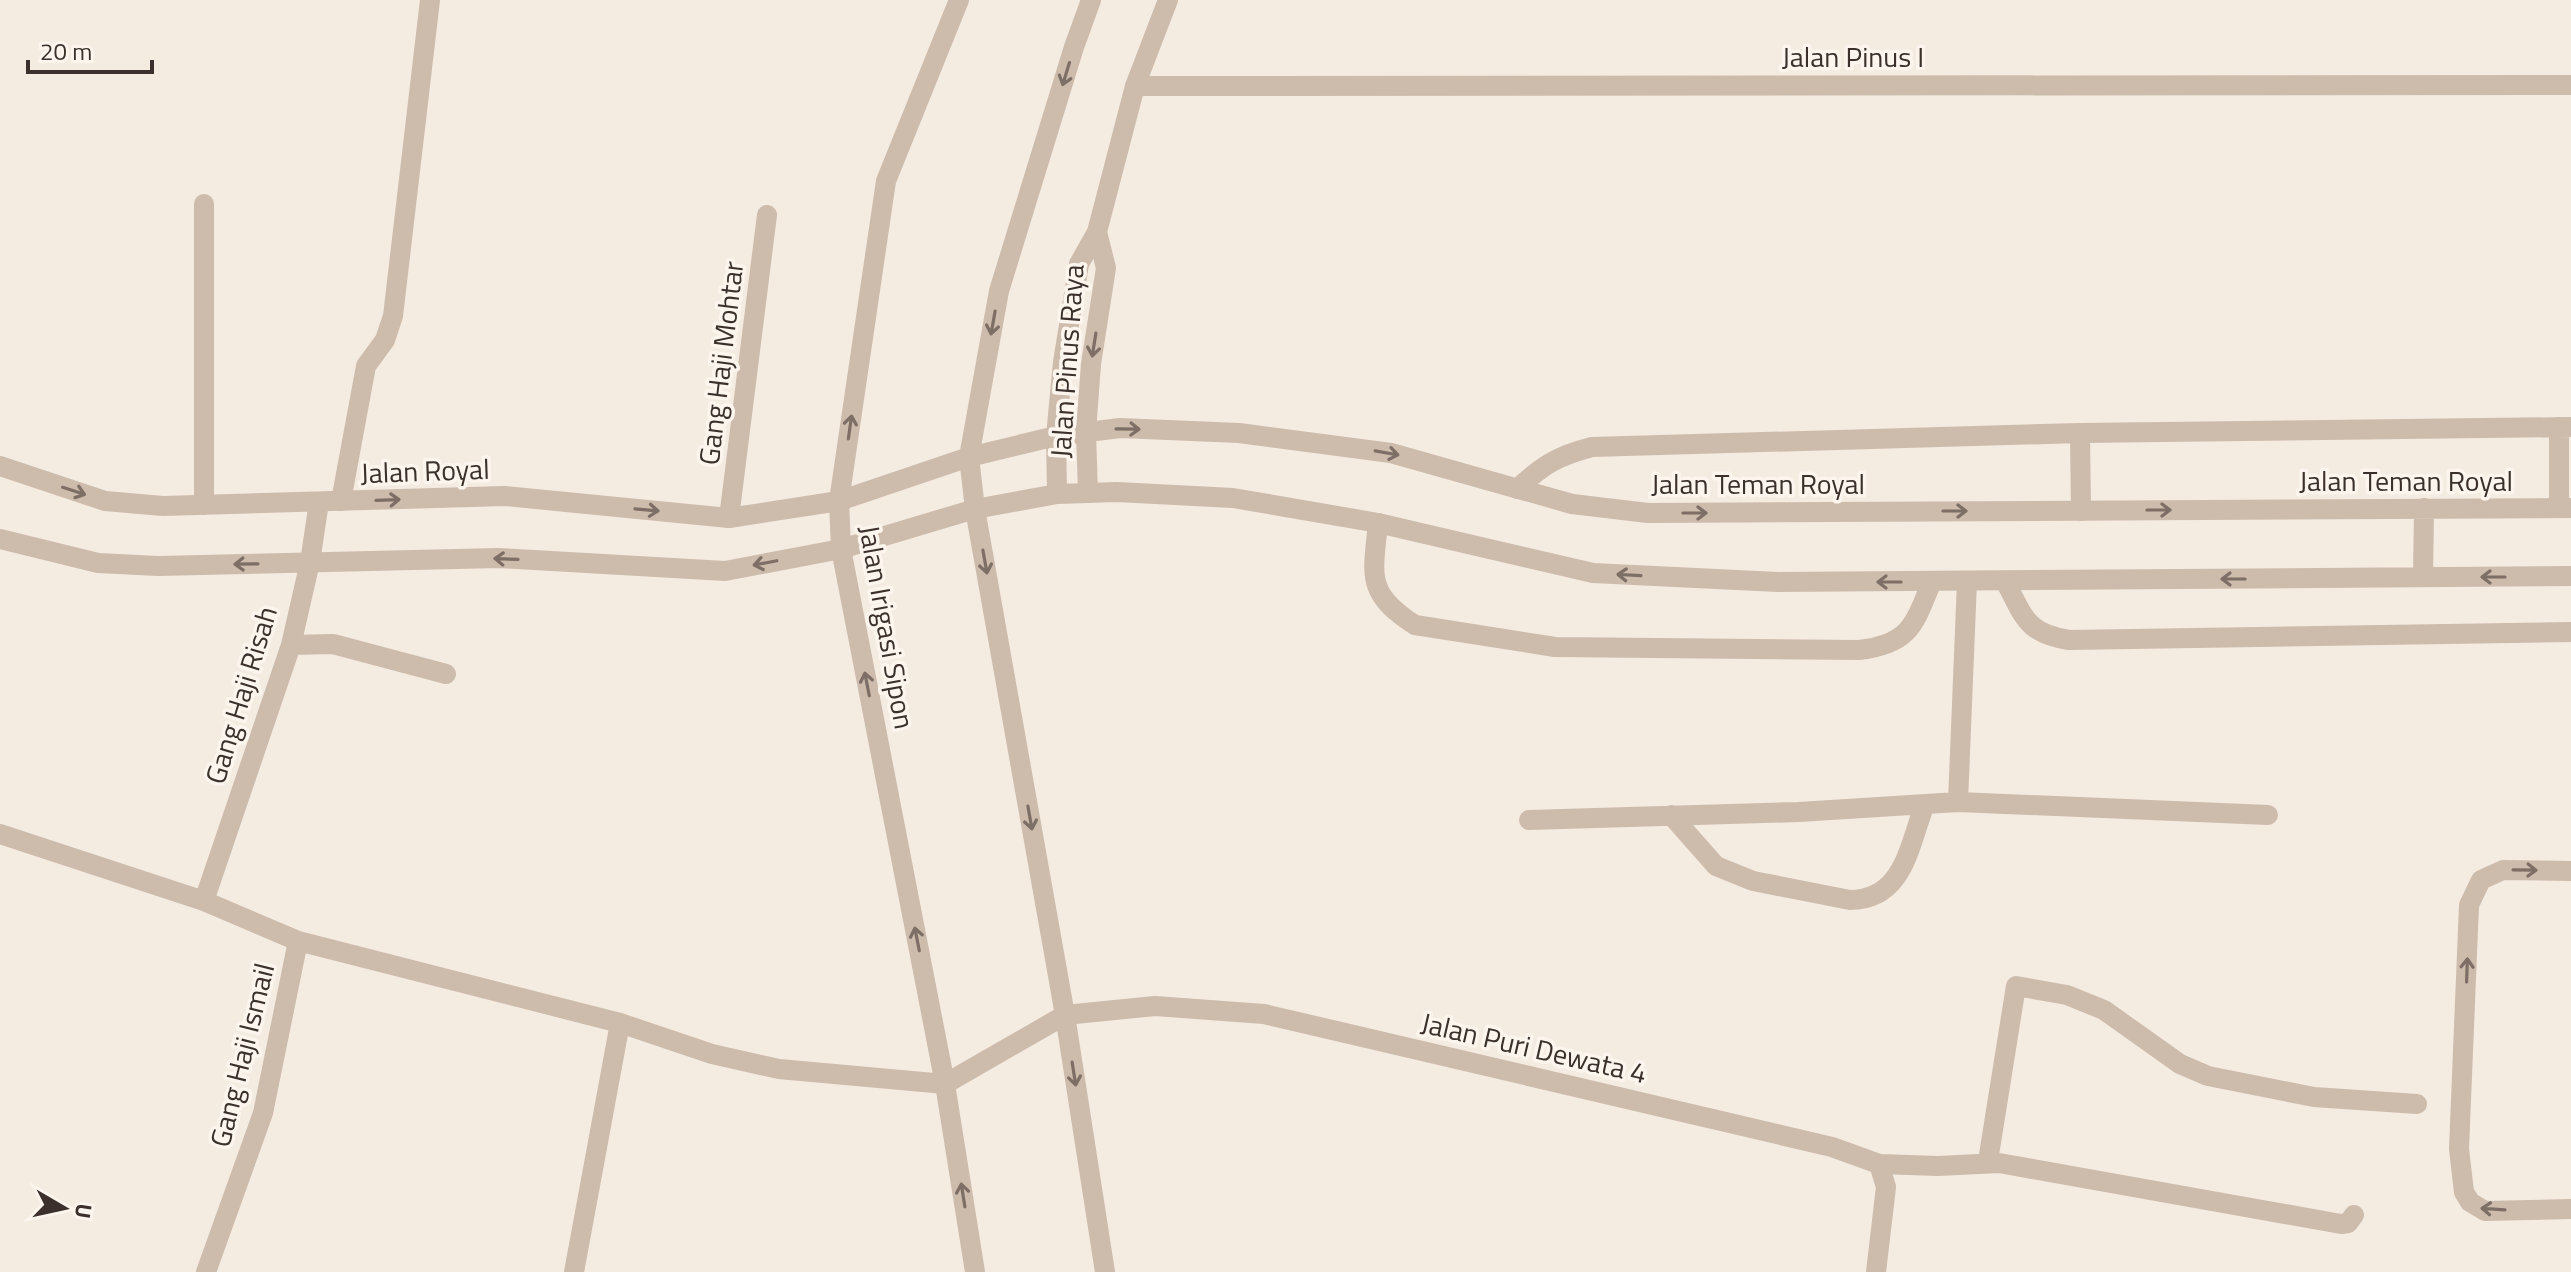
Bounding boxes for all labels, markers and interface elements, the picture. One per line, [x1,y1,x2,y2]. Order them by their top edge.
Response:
scale bar [28,24,152,74]
text: 20 m [40,33,92,69]
street label: Jalan Pinus I [1782,35,1924,78]
one-way arrow [1058,60,1073,86]
street label: Gang Haji Mohtar [687,258,754,467]
street label: Jalan Pinus Raya [1038,263,1095,459]
one-way arrow [985,310,1000,335]
one-way arrow [1086,332,1101,357]
one-way arrow [843,415,858,440]
one-way arrow [1114,421,1141,437]
one-way arrow [1373,446,1399,461]
street label: Jalan Royal [360,447,490,494]
street label: Jalan Teman Royal [2299,459,2513,502]
street label: Jalan Teman Royal [1651,462,1865,505]
one-way arrow [61,485,86,499]
one-way arrow [374,492,401,507]
one-way arrow [633,502,660,517]
one-way arrow [2145,502,2172,518]
one-way arrow [1941,503,1968,519]
one-way arrow [1681,505,1708,520]
street label: Jalan Irigasi Sipon [848,522,927,732]
one-way arrow [978,549,993,574]
one-way arrow [493,551,520,566]
one-way arrow [233,556,260,571]
one-way arrow [752,557,778,572]
one-way arrow [1616,567,1643,582]
one-way arrow [2480,569,2507,585]
one-way arrow [2220,571,2247,587]
one-way arrow [1876,574,1903,590]
street label: Gang Haji Risah [193,601,288,789]
one-way arrow [859,672,874,697]
one-way arrow [1023,805,1038,830]
one-way arrow [2511,863,2538,878]
one-way arrow [908,927,923,952]
one-way arrow [2459,957,2474,984]
street label: Gang Haji Ismail [198,958,285,1151]
street label: Jalan Puri Dewata 4 [1417,1001,1651,1094]
one-way arrow [1067,1061,1082,1086]
north arrow [24,1168,104,1248]
one-way arrow [955,1183,970,1208]
text: U [66,1201,102,1221]
one-way arrow [2481,1201,2507,1216]

